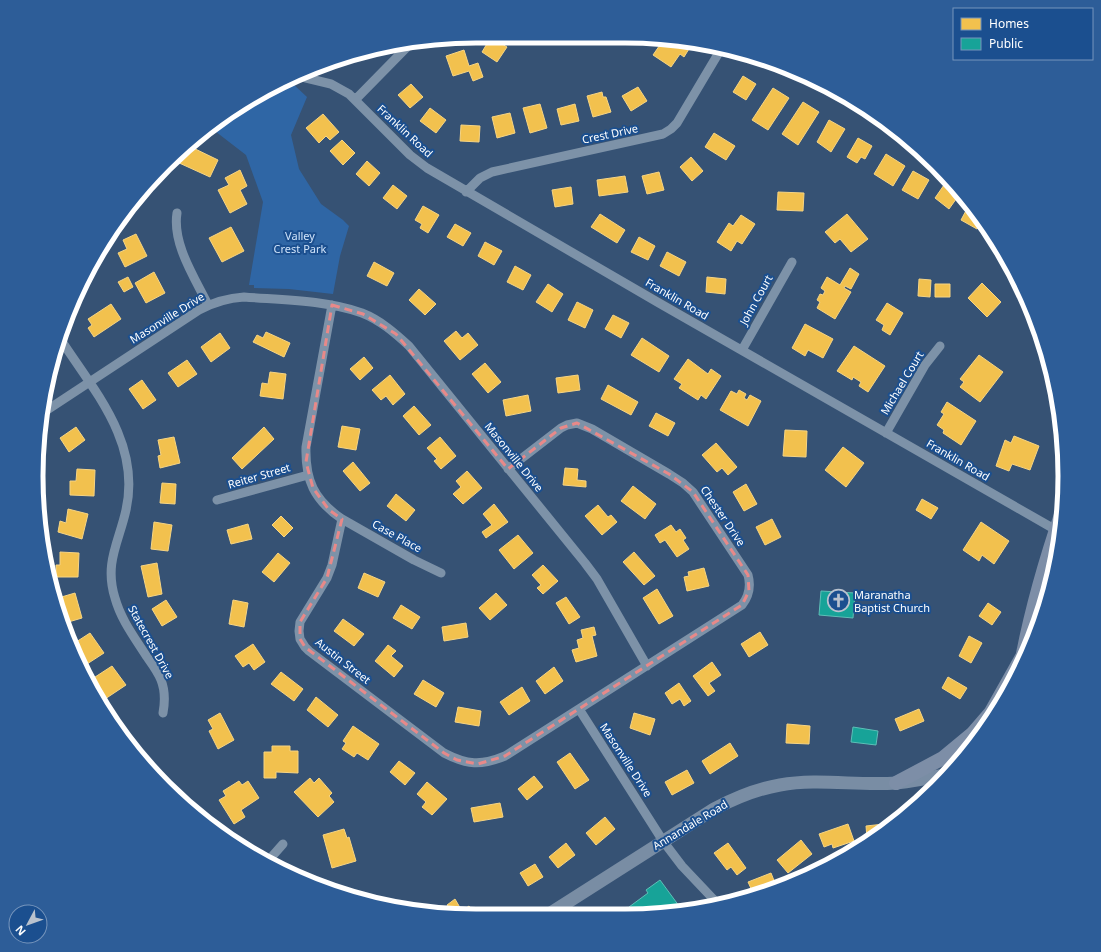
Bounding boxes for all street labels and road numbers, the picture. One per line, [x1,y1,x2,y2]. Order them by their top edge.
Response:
street label: Franklin Road [374,101,436,160]
street label: Crest Drive [581,120,639,147]
street label: John Court [735,272,775,328]
street label: Franklin Road [643,274,712,323]
street label: Masonville Drive [127,289,207,347]
street label: Michael Court [877,348,927,417]
street label: Masonville Drive [482,419,547,495]
street label: Franklin Road [924,435,993,484]
street label: Reiter Street [226,459,292,492]
street label: Chester Drive [698,483,749,549]
street label: Case Place [370,516,425,555]
street label: Statecrest Drive [125,602,178,681]
street label: Austin Street [313,634,374,687]
street label: Masonville Drive [597,720,656,800]
street label: Annandale Road [650,796,730,853]

